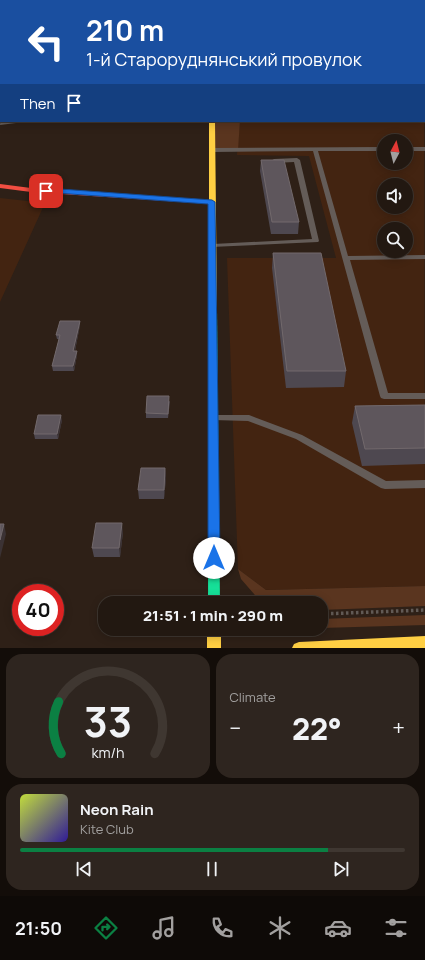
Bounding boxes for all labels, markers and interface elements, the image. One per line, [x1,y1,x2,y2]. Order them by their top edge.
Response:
text: 210 m [86,11,164,49]
icon: left [20,16,72,68]
text: 1-й Староруднянський провулок [86,47,362,71]
icon: arrive [63,92,85,114]
text: Then [20,93,55,114]
north arrow [377,134,413,170]
map controls [377,134,413,258]
pin [29,174,63,208]
button: sound [377,178,413,214]
icon: arrive [35,180,57,202]
button: search [377,222,413,258]
position arrow [193,537,235,579]
speed limit sign: 40 [12,584,64,636]
text: 21:51 · 1 min · 290 m [143,605,283,626]
text: Climate [230,688,276,706]
text: 33 [84,693,132,749]
text: 22° [292,708,342,749]
text: − [230,713,241,743]
text: + [392,713,405,743]
text: km/h [91,743,124,762]
text: Neon Rain [80,799,154,820]
text: Kite Club [80,820,134,838]
icon: previous [73,858,95,880]
icon: pause [201,858,223,880]
icon: next [330,858,352,880]
icon: directions [92,914,120,942]
icon: music [150,914,178,942]
icon: phone [208,914,236,942]
icon: climate [266,914,294,942]
icon: car [324,914,352,942]
icon: filters [382,914,410,942]
text: 21:50 [15,916,62,940]

